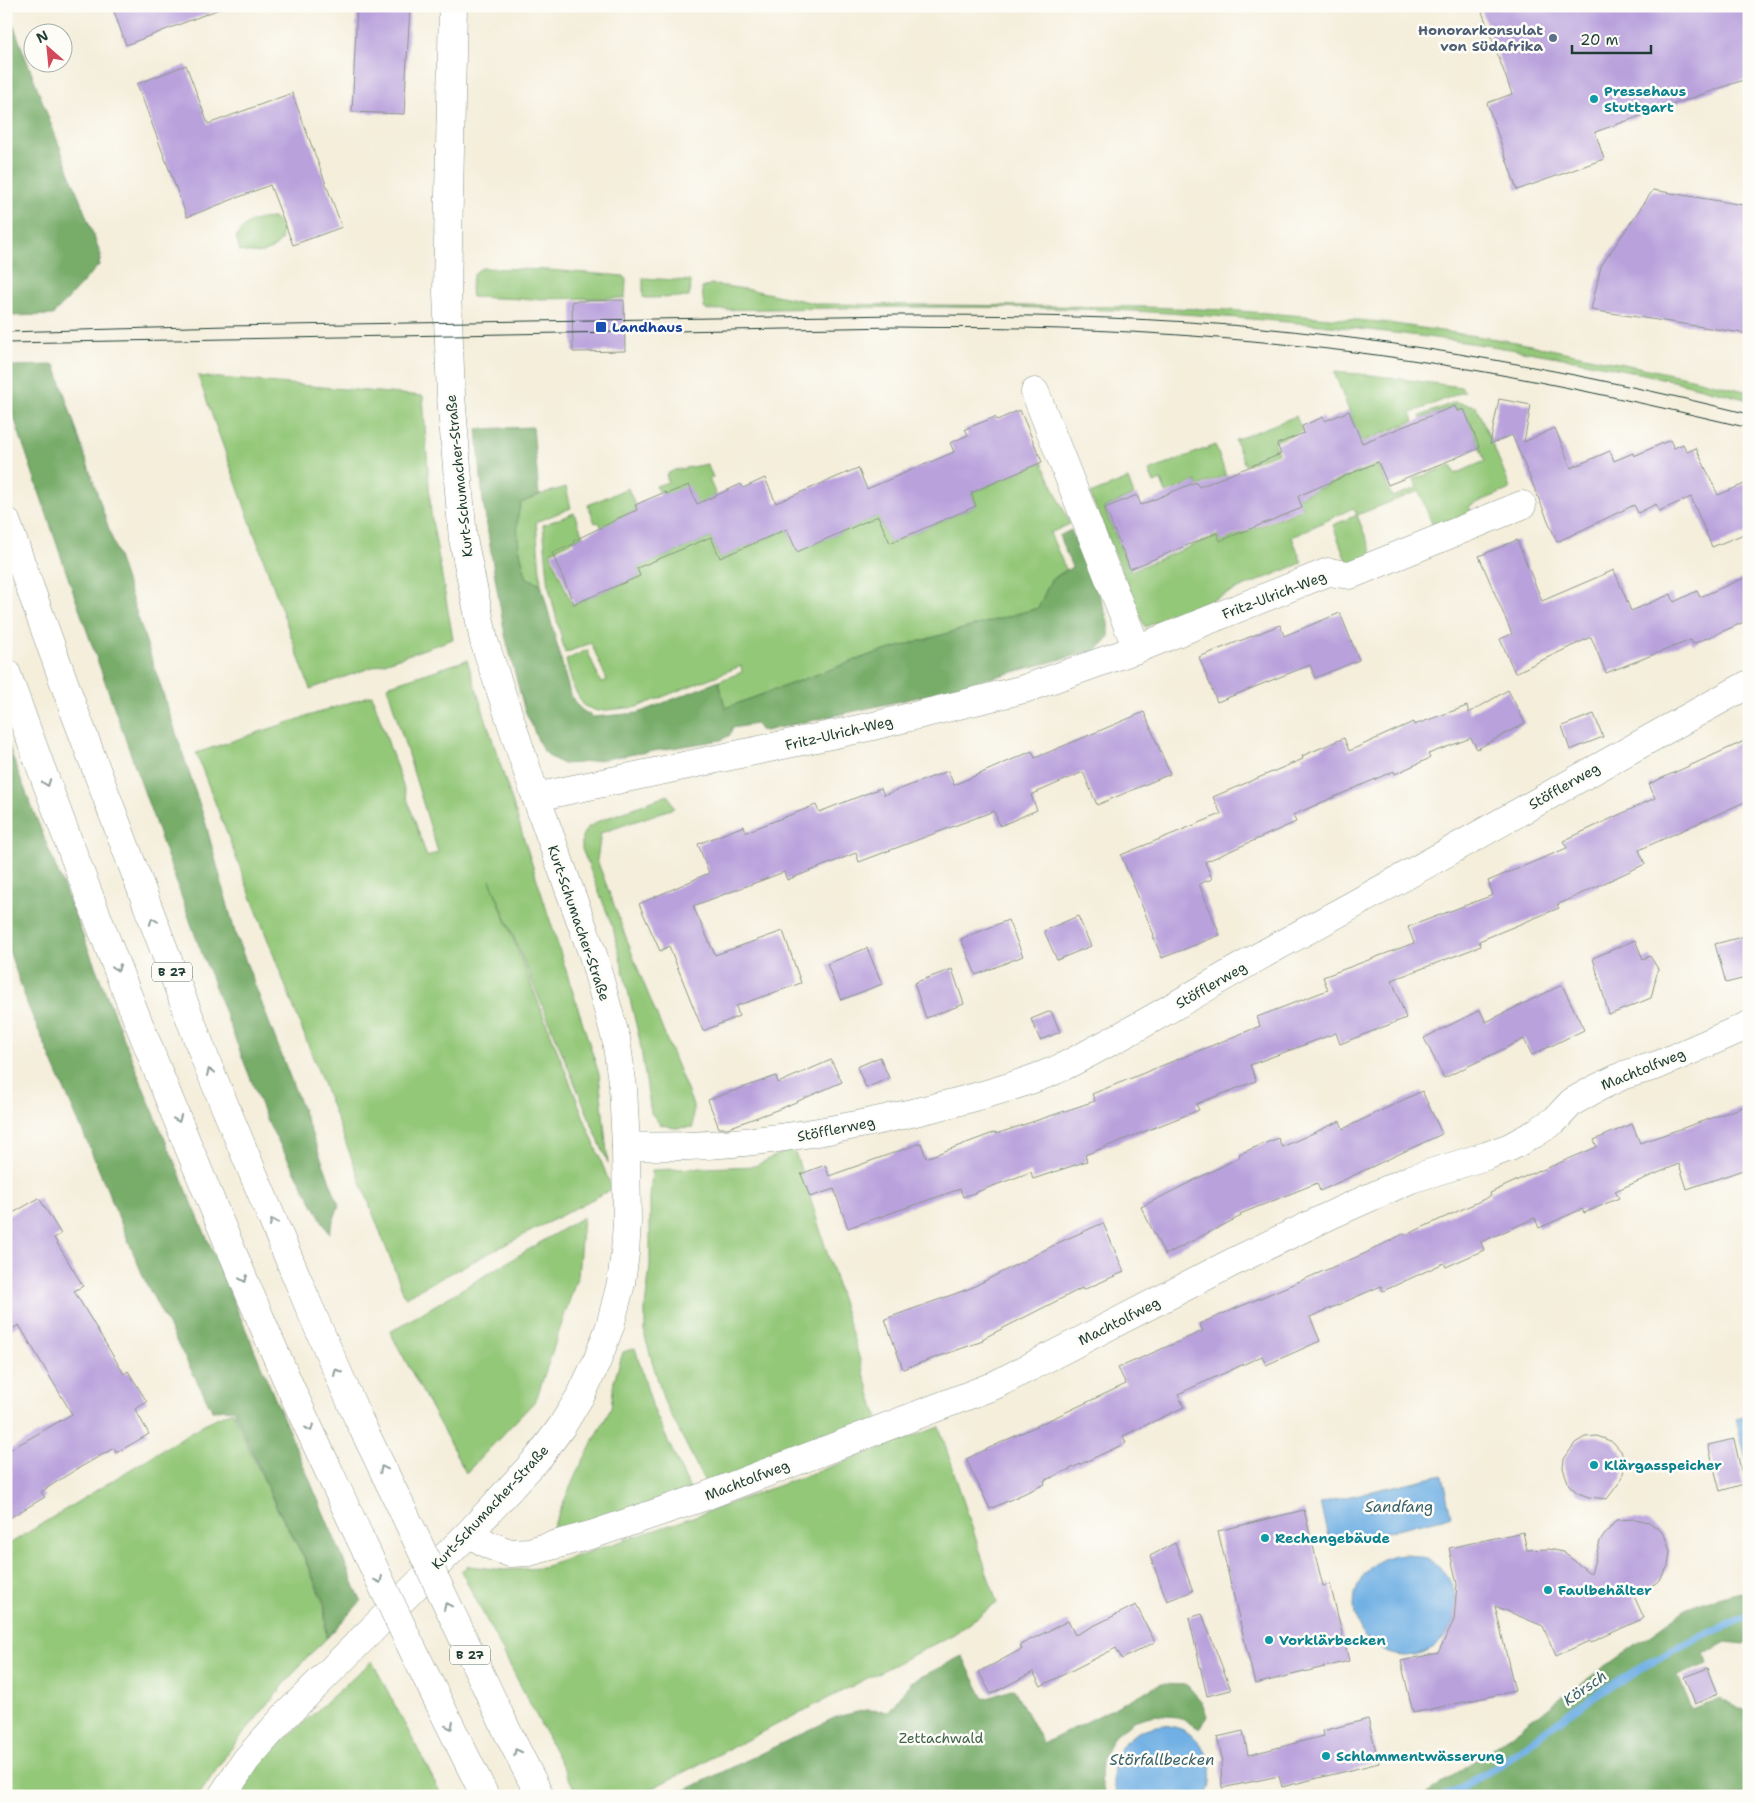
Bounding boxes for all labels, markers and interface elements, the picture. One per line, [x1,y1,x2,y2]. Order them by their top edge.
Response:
place label: Honorarkonsulat von Südafrika [1418,21,1543,55]
north arrow [22,22,72,72]
scale bar [1572,22,1651,54]
text: N [33,26,51,47]
text: 20 m [1580,30,1619,50]
marker: Honorarkonsulat von Südafrika [1547,32,1559,44]
place label: Pressehaus Stuttgart [1604,82,1686,116]
marker: Pressehaus Stuttgart [1588,93,1600,105]
place label: Landhaus [612,318,683,336]
marker: Landhaus [594,320,608,334]
street label: Kurt-Schumacher-Straße [441,394,477,558]
street label: Fritz-Ulrich-Weg [1219,567,1329,623]
street label: Fritz-Ulrich-Weg [783,712,895,754]
street label: Stöfflerweg [1525,758,1603,814]
one-way arrow [41,779,51,787]
street label: Kurt-Schumacher-Straße [544,843,614,1003]
one-way arrow [149,917,159,925]
street label: Stöfflerweg [1172,957,1250,1013]
road number: B 27 [152,962,192,982]
one-way arrow [111,963,122,972]
street label: Machtolfweg [1598,1044,1688,1094]
one-way arrow [206,1069,216,1077]
street label: Stöfflerweg [796,1113,876,1145]
one-way arrow [171,1114,182,1123]
one-way arrow [269,1218,280,1227]
one-way arrow [238,1274,249,1283]
street label: Machtolfweg [1075,1293,1163,1349]
one-way arrow [333,1368,344,1377]
one-way arrow [303,1423,314,1432]
street label: Kurt-Schumacher-Straße [428,1441,552,1573]
street label: Machtolfweg [702,1456,792,1504]
place label: Klärgasspeicher [1604,1456,1722,1474]
marker: Klärgasspeicher [1588,1459,1600,1471]
one-way arrow [378,1465,389,1474]
water label: Sandfang [1365,1497,1433,1517]
place label: Rechengebäude [1275,1529,1390,1547]
marker: Rechengebäude [1259,1532,1271,1544]
one-way arrow [373,1575,384,1584]
place label: Faulbehälter [1558,1581,1652,1599]
marker: Faulbehälter [1542,1584,1554,1596]
one-way arrow [443,1602,453,1611]
place label: Vorklärbecken [1279,1631,1386,1649]
marker: Vorklärbecken [1263,1634,1275,1646]
road number: B 27 [450,1646,490,1664]
water label: Körsch [1559,1666,1611,1710]
one-way arrow [444,1721,454,1730]
park label: Zettachwald [899,1729,983,1747]
place label: Schlammentwässerung [1336,1747,1504,1765]
one-way arrow [514,1749,524,1758]
water label: Störfallbecken [1110,1750,1214,1770]
marker: Schlammentwässerung [1320,1750,1332,1762]

